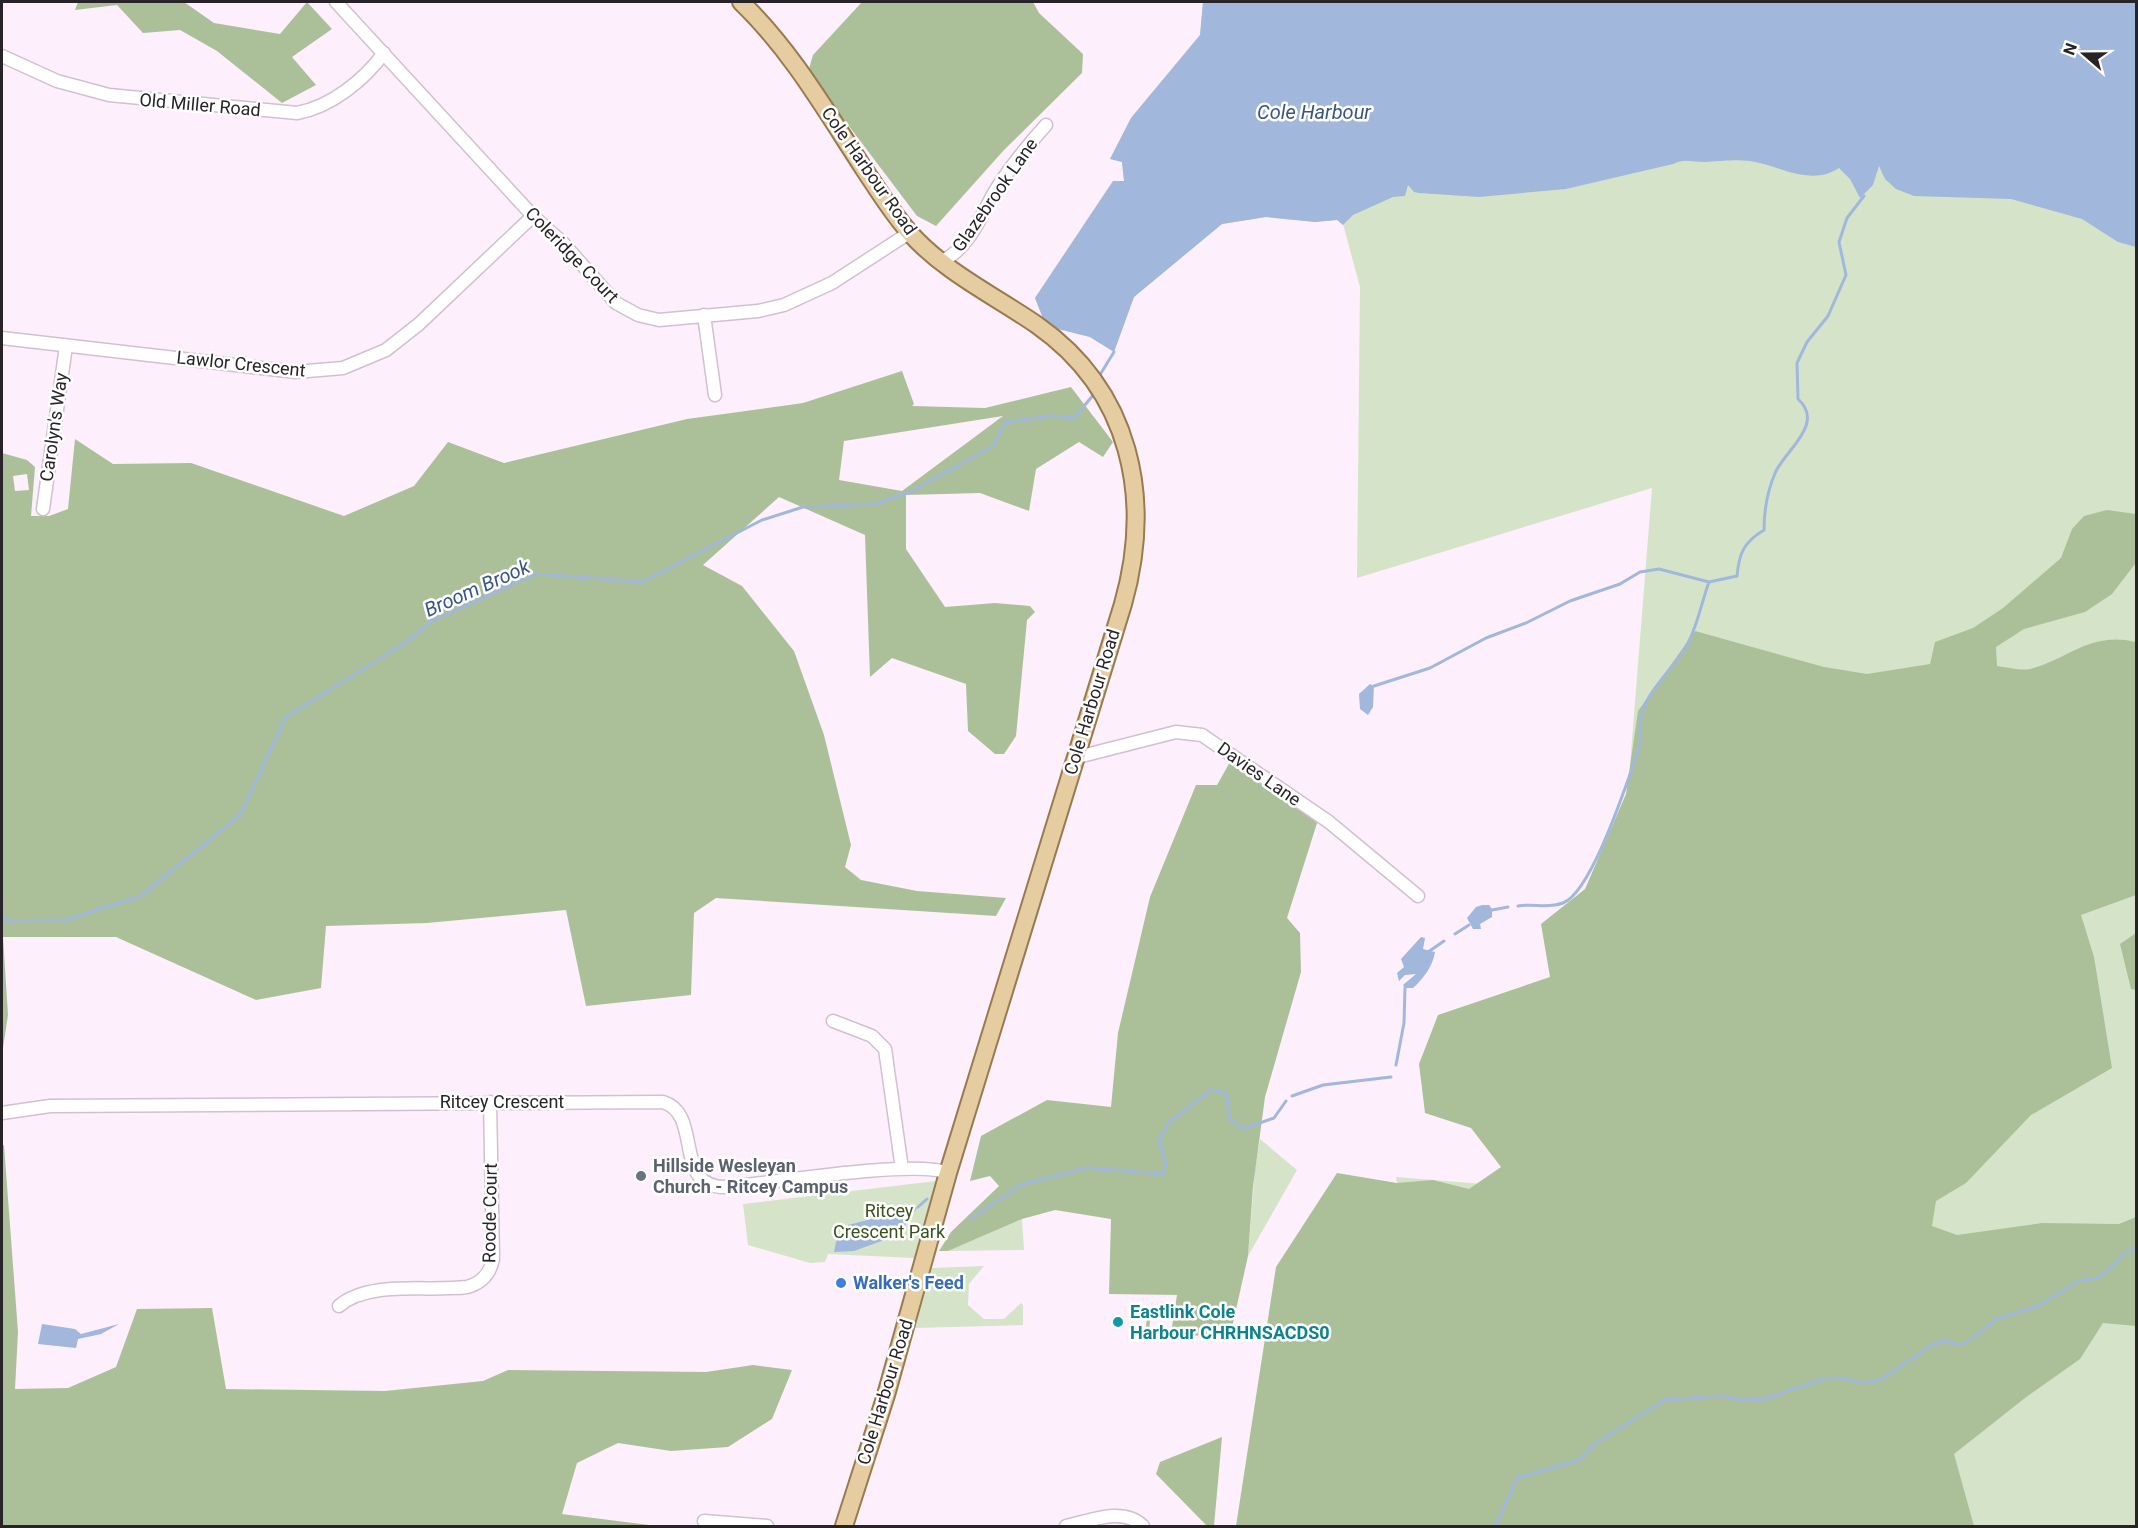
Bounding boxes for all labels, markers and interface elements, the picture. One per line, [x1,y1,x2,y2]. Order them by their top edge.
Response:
north arrow [2054,24,2114,84]
text: N [2060,40,2081,58]
street label: Old Miller Road [139,89,262,120]
water label: Cole Harbour [1257,100,1372,124]
street label: Cole Harbour Road [817,103,921,239]
street label: Glazebrook Lane [948,134,1042,256]
street label: Coleridge Court [521,202,623,307]
street label: Lawlor Crescent [176,346,307,381]
street label: Carolyn's Way [35,371,72,483]
water label: Broom Brook [421,554,535,622]
street label: Cole Harbour Road [1059,626,1124,777]
street label: Davies Lane [1214,737,1305,810]
street label: Ritcey Crescent [440,1091,564,1112]
place label: Hillside Wesleyan Church - Ritcey Campus [653,1155,848,1197]
street label: Roode Court [478,1163,501,1263]
marker: Hillside Wesleyan Church - Ritcey Campus [634,1169,648,1183]
park label: Ritcey Crescent Park [833,1200,946,1242]
place label: Walker's Feed [853,1272,964,1293]
marker: Walker's Feed [834,1276,848,1290]
place label: Eastlink Cole Harbour CHRHNSACDS0 [1130,1301,1330,1343]
marker: Eastlink Cole Harbour CHRHNSACDS0 [1111,1315,1125,1329]
street label: Cole Harbour Road [852,1316,917,1467]

